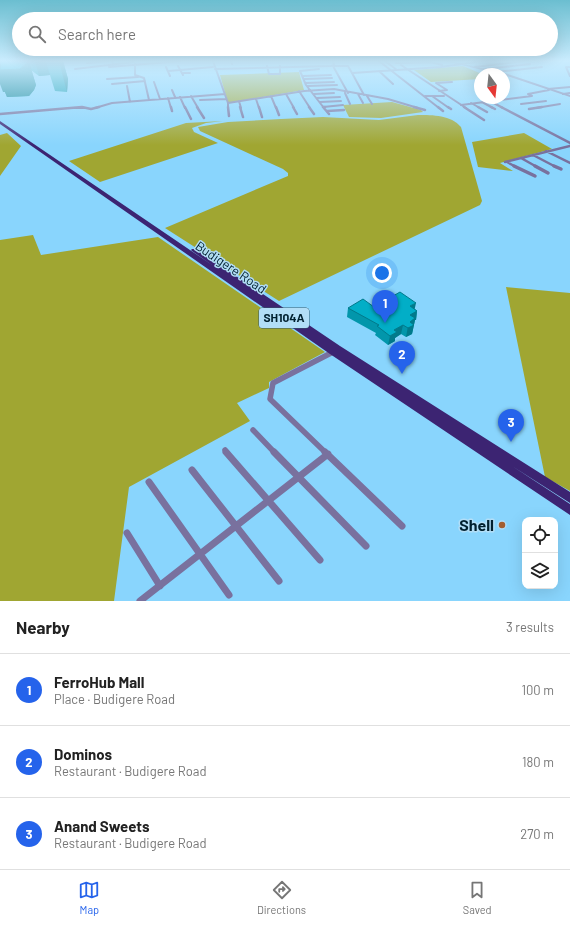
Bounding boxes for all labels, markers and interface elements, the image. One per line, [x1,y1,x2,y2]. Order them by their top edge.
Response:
search box [12,12,558,56]
icon: search [26,23,48,45]
text: Search here [58,25,136,43]
north arrow [474,68,510,104]
street label: Budigere Road [192,237,270,297]
your location [372,263,392,283]
pin: 1 [372,290,398,323]
road number: SH104A [259,308,309,328]
pin: 2 [389,341,415,374]
pin: 3 [498,409,524,442]
place label: Shell [459,515,494,534]
map controls [522,517,558,589]
button: locate [522,517,558,553]
marker: Shell [497,520,507,530]
button: layers [522,553,558,589]
text: Nearby [16,617,70,637]
text: 3 results [506,619,554,635]
text: FerroHub Mall [54,673,144,691]
text: 1 [27,682,31,698]
text: 100 m [521,682,554,698]
text: Place · Budigere Road [54,691,175,707]
text: Dominos [54,745,112,763]
text: 2 [25,754,33,770]
text: 180 m [522,754,554,770]
text: Restaurant · Budigere Road [54,763,207,779]
text: Anand Sweets [54,817,149,835]
text: 3 [25,826,33,842]
text: 270 m [520,826,554,842]
text: Restaurant · Budigere Road [54,835,207,851]
tab: Map [78,879,100,916]
tab: Directions [257,879,306,916]
tab: Saved [463,879,492,916]

